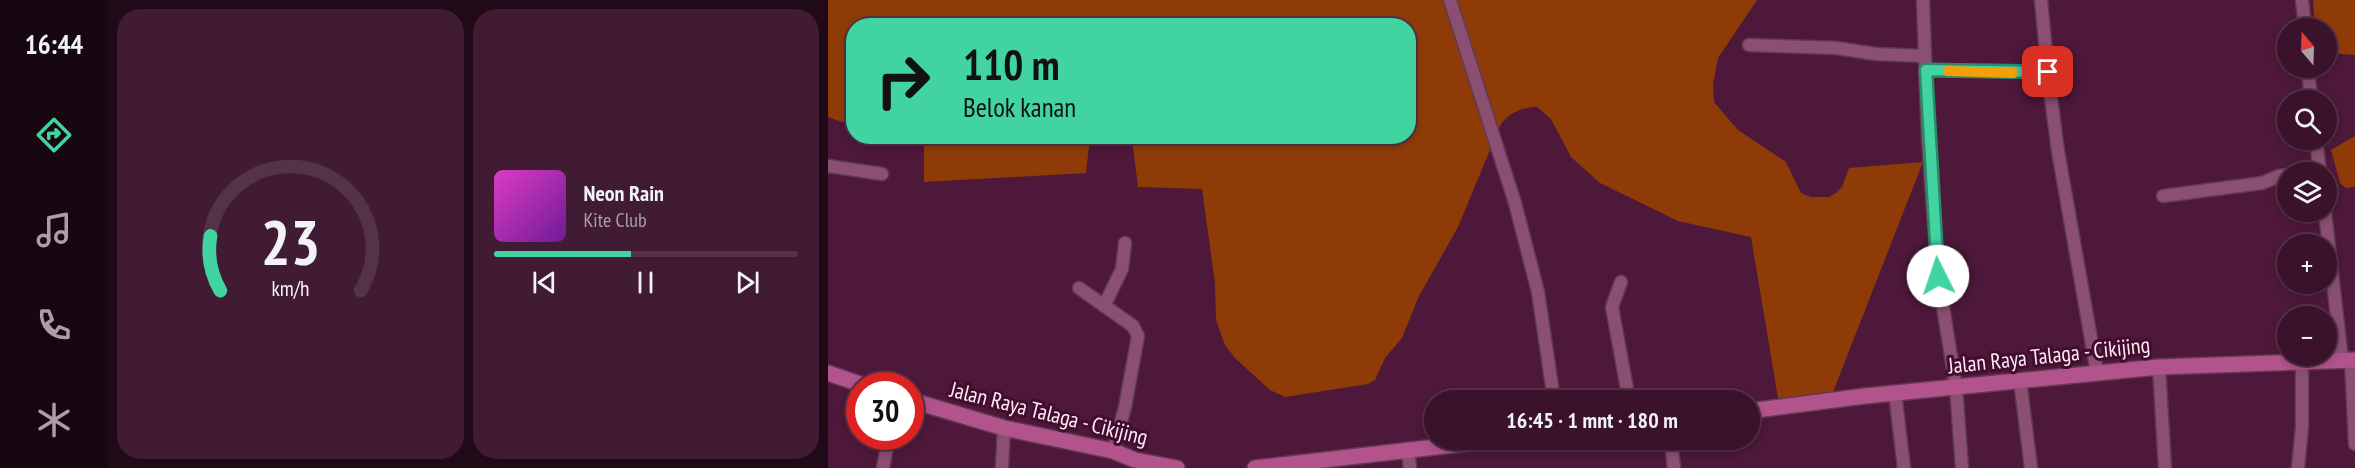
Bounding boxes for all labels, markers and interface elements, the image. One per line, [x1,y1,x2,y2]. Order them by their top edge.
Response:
north arrow [2277,18,2337,78]
map controls [2277,18,2337,366]
text: 16:44 [25,27,83,61]
text: 110 m [963,37,1060,92]
icon: right [864,42,942,120]
pin [2022,46,2073,97]
icon: arrive [2031,55,2064,88]
text: Belok kanan [963,90,1076,124]
button: search [2277,90,2337,150]
icon: directions [33,114,75,156]
button: layers [2277,162,2337,222]
text: Neon Rain [584,179,664,207]
text: 23 [260,201,320,282]
text: Kite Club [584,207,647,233]
icon: music [33,209,75,251]
button: + [2277,234,2337,294]
position arrow [1906,244,1970,308]
icon: previous [528,266,561,299]
icon: pause [629,266,662,299]
icon: next [731,266,764,299]
text: km/h [271,274,309,302]
icon: phone [33,304,75,346]
button: − [2277,306,2337,366]
street label: Jalan Raya Talaga - Cikijing [1946,330,2151,380]
speed limit sign: 30 [846,372,924,450]
street label: Jalan Raya Talaga - Cikijing [946,375,1151,451]
icon: climate [33,399,75,441]
text: 16:45 · 1 mnt · 180 m [1506,406,1678,434]

